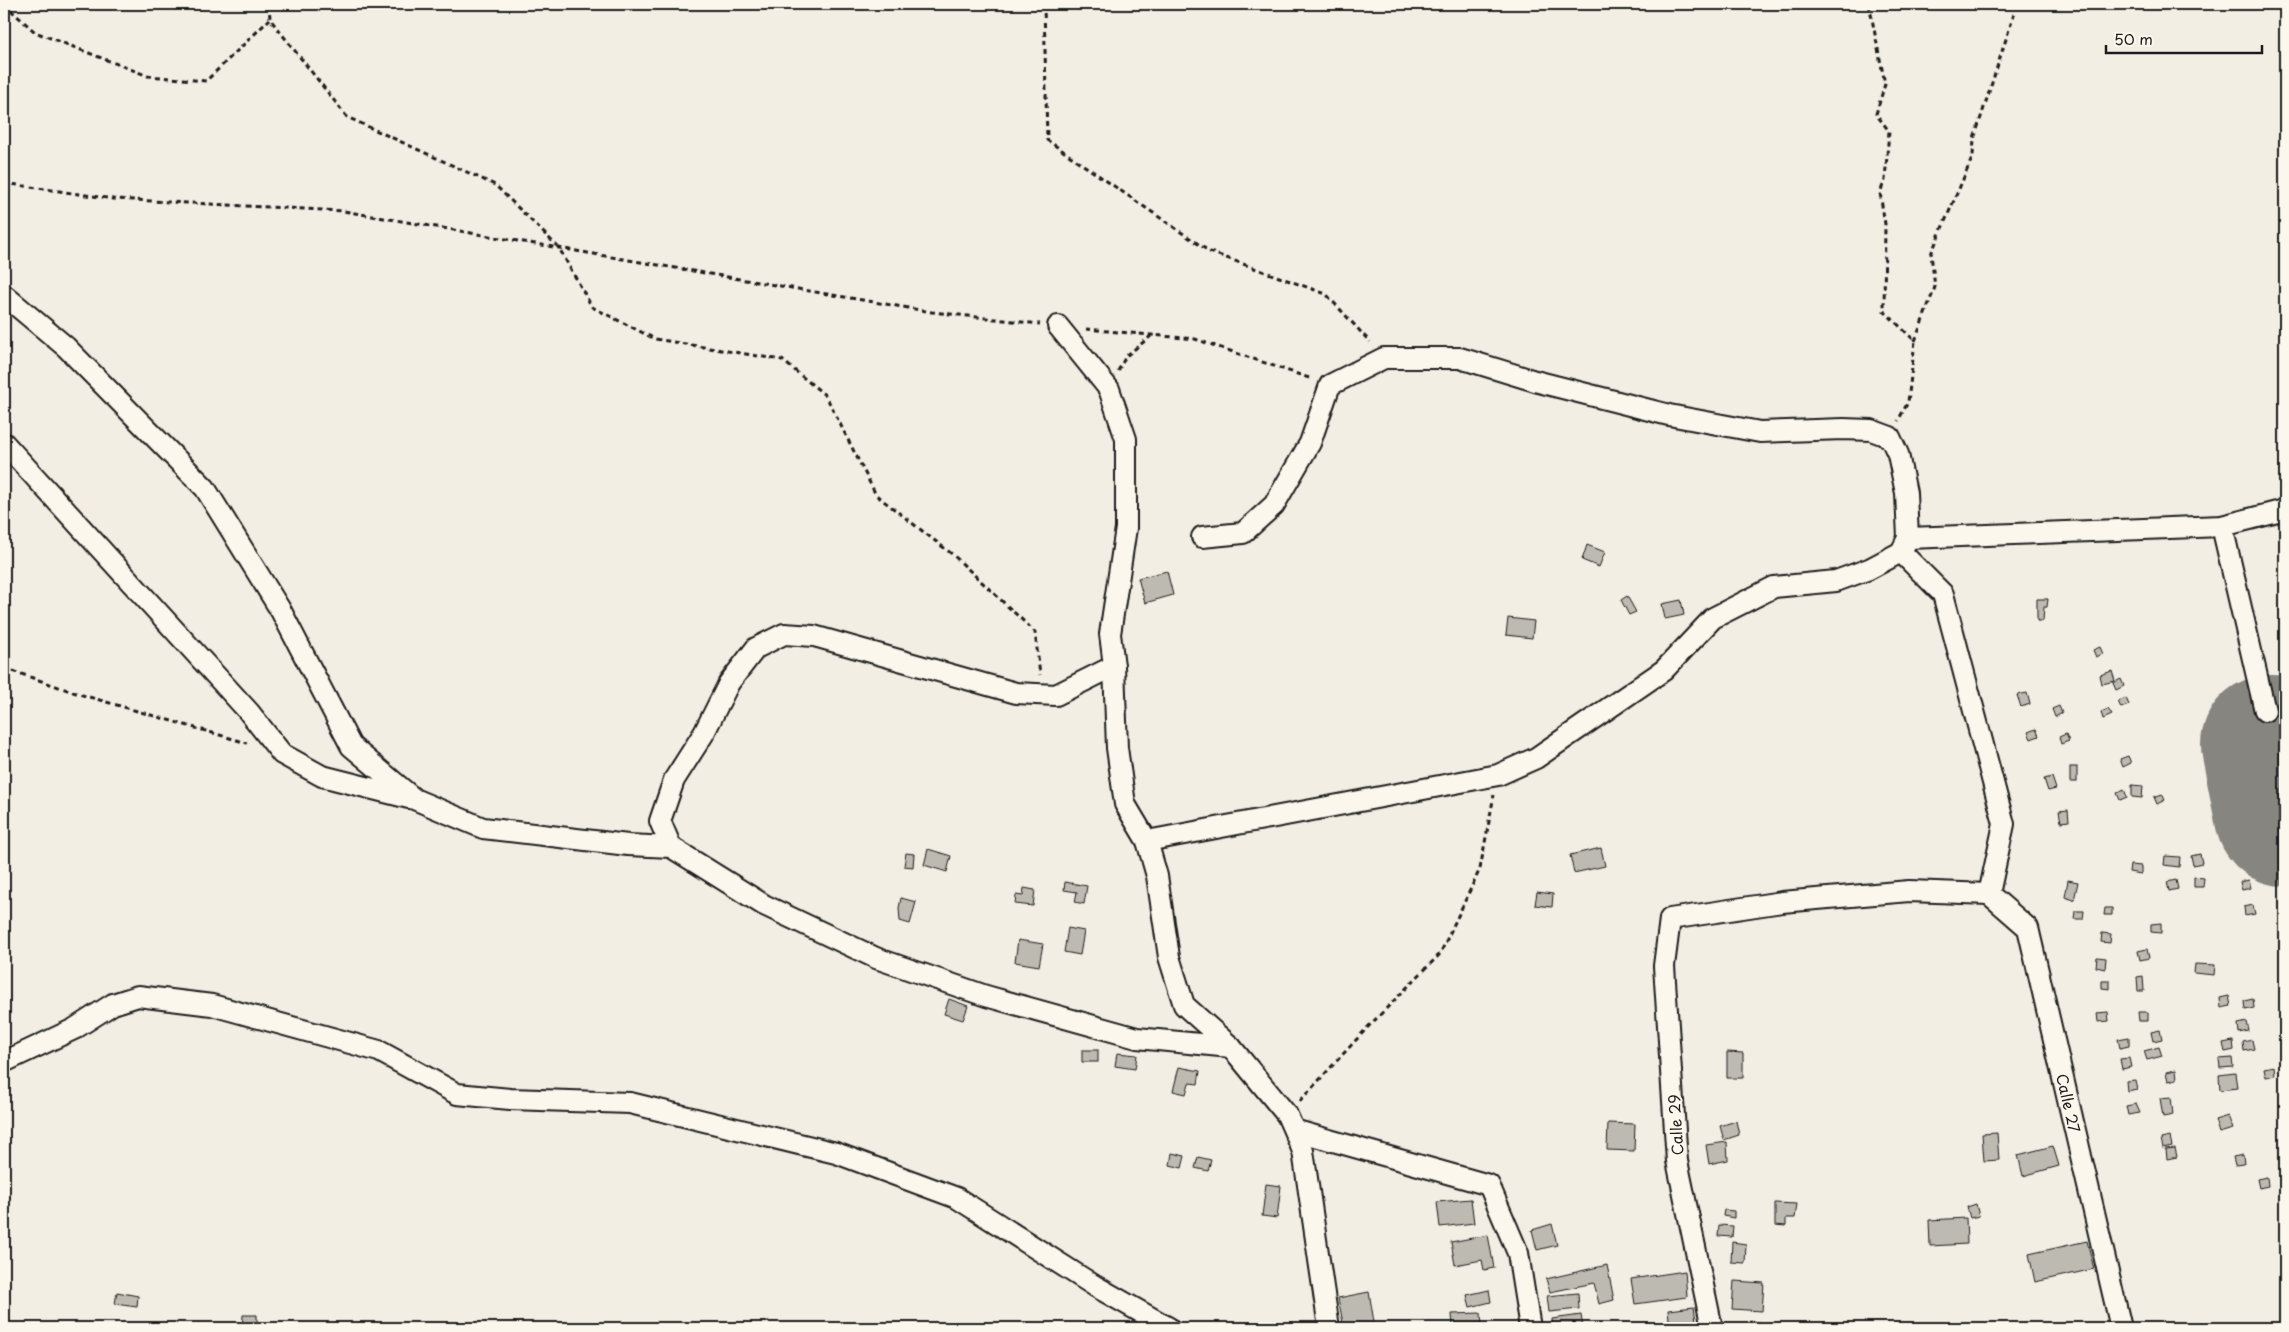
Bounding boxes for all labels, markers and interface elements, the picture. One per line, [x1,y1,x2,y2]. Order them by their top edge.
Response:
scale bar [2106,22,2263,54]
text: 50 m [2114,27,2153,50]
street label: Calle 27 [2051,1071,2087,1135]
street label: Calle 29 [1661,1094,1689,1156]

